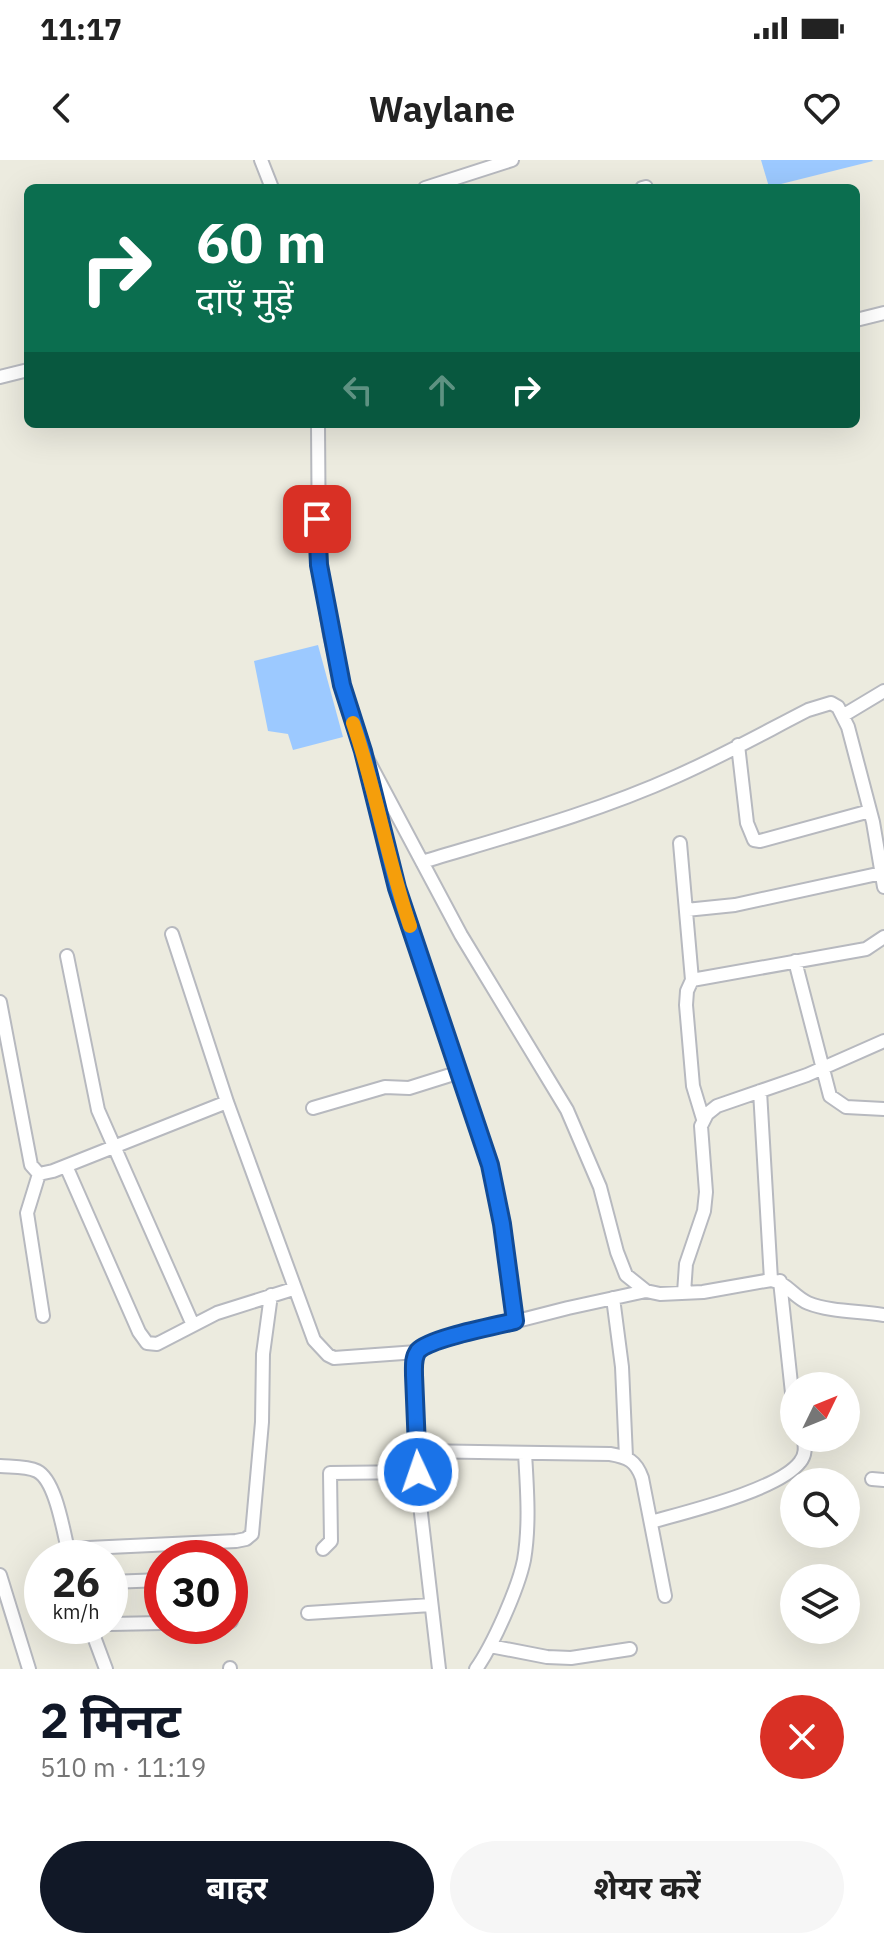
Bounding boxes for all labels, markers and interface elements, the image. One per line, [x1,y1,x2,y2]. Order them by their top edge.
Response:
text: 11:17 [40,9,122,48]
text: Waylane [369,85,515,132]
icon: back [40,86,84,130]
icon: heart [800,86,844,130]
text: 60 m [196,206,326,278]
icon: right [64,216,168,320]
text: दाएँ मुड़ें [196,276,294,323]
icon: left [336,368,380,412]
icon: ahead [420,368,464,412]
icon: right [504,368,548,412]
pin [283,485,351,553]
icon: arrive [295,497,339,541]
north arrow [780,1372,860,1452]
map controls [780,1372,860,1644]
position arrow [376,1430,460,1514]
button: search [780,1468,860,1548]
speed limit sign: 30 [144,1540,248,1644]
text: 26 [52,1556,100,1608]
button: layers [780,1564,860,1644]
text: km/h [52,1598,100,1625]
text: 2 मिनट [40,1689,181,1751]
button: close [760,1695,844,1779]
text: 510 m · 11:19 [40,1750,206,1784]
button: बाहर [40,1841,434,1933]
button: शेयर करें [450,1841,844,1933]

